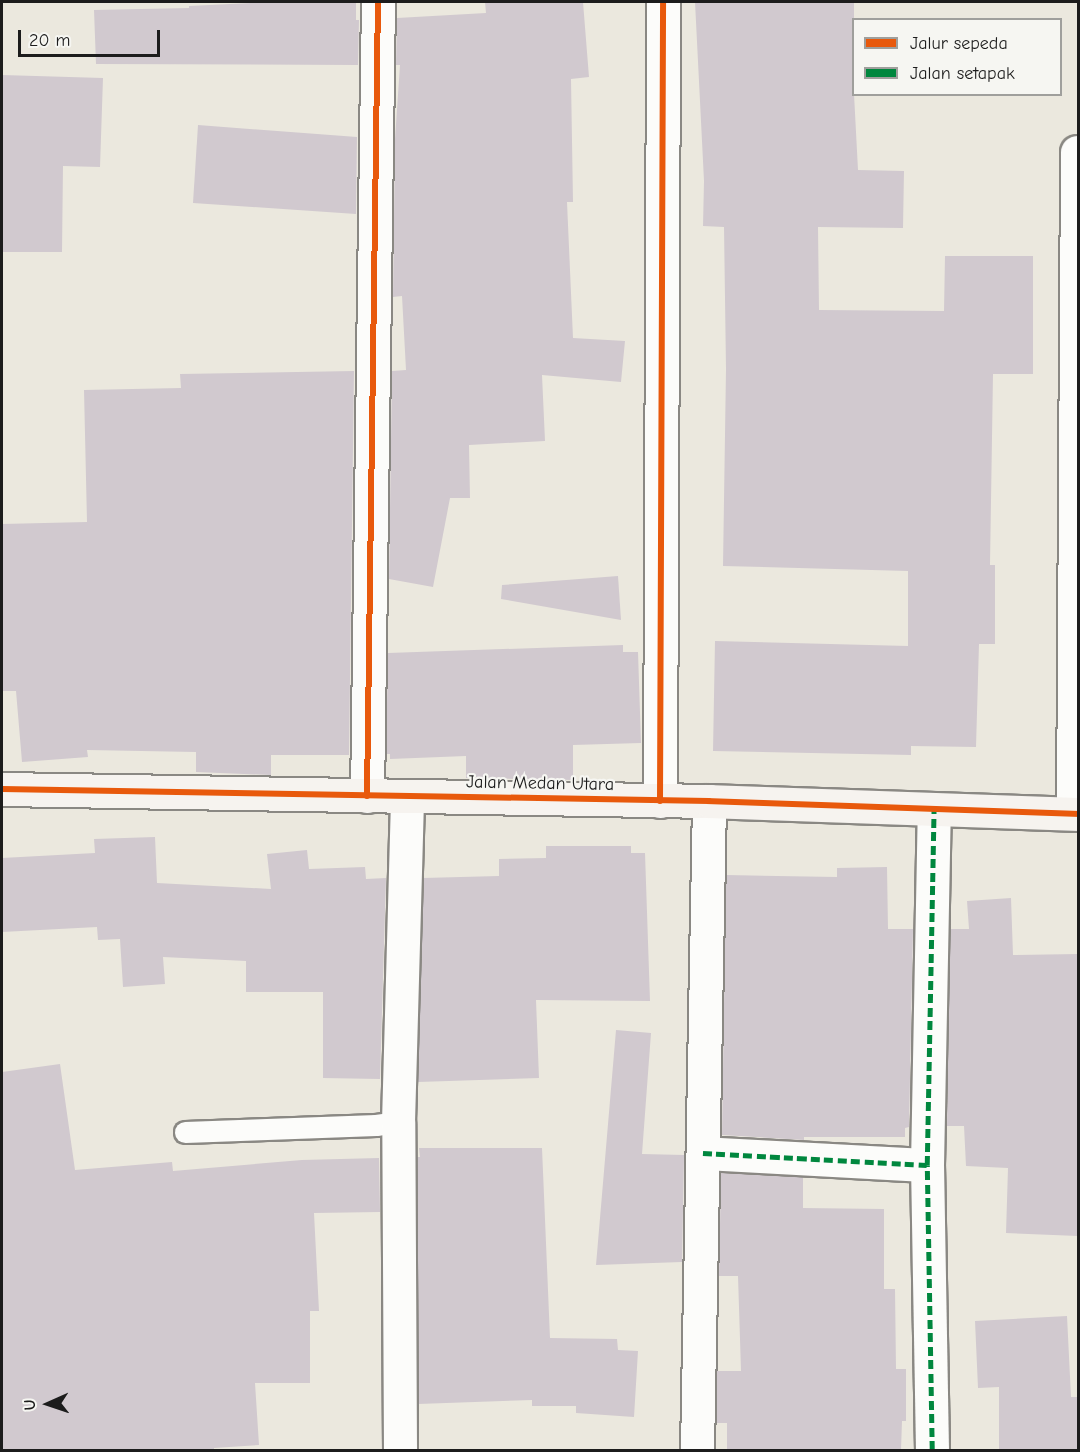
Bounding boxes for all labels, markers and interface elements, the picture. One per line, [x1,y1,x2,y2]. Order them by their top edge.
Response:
scale bar [21,18,164,56]
legend [852,18,1062,96]
text: 20 m [29,30,70,51]
text: Jalur sepeda [910,33,1008,54]
text: Jalan setapak [910,63,1015,84]
street label: Jalan Medan Utara [466,772,614,796]
north arrow [18,1374,78,1434]
text: U [21,1399,39,1411]

